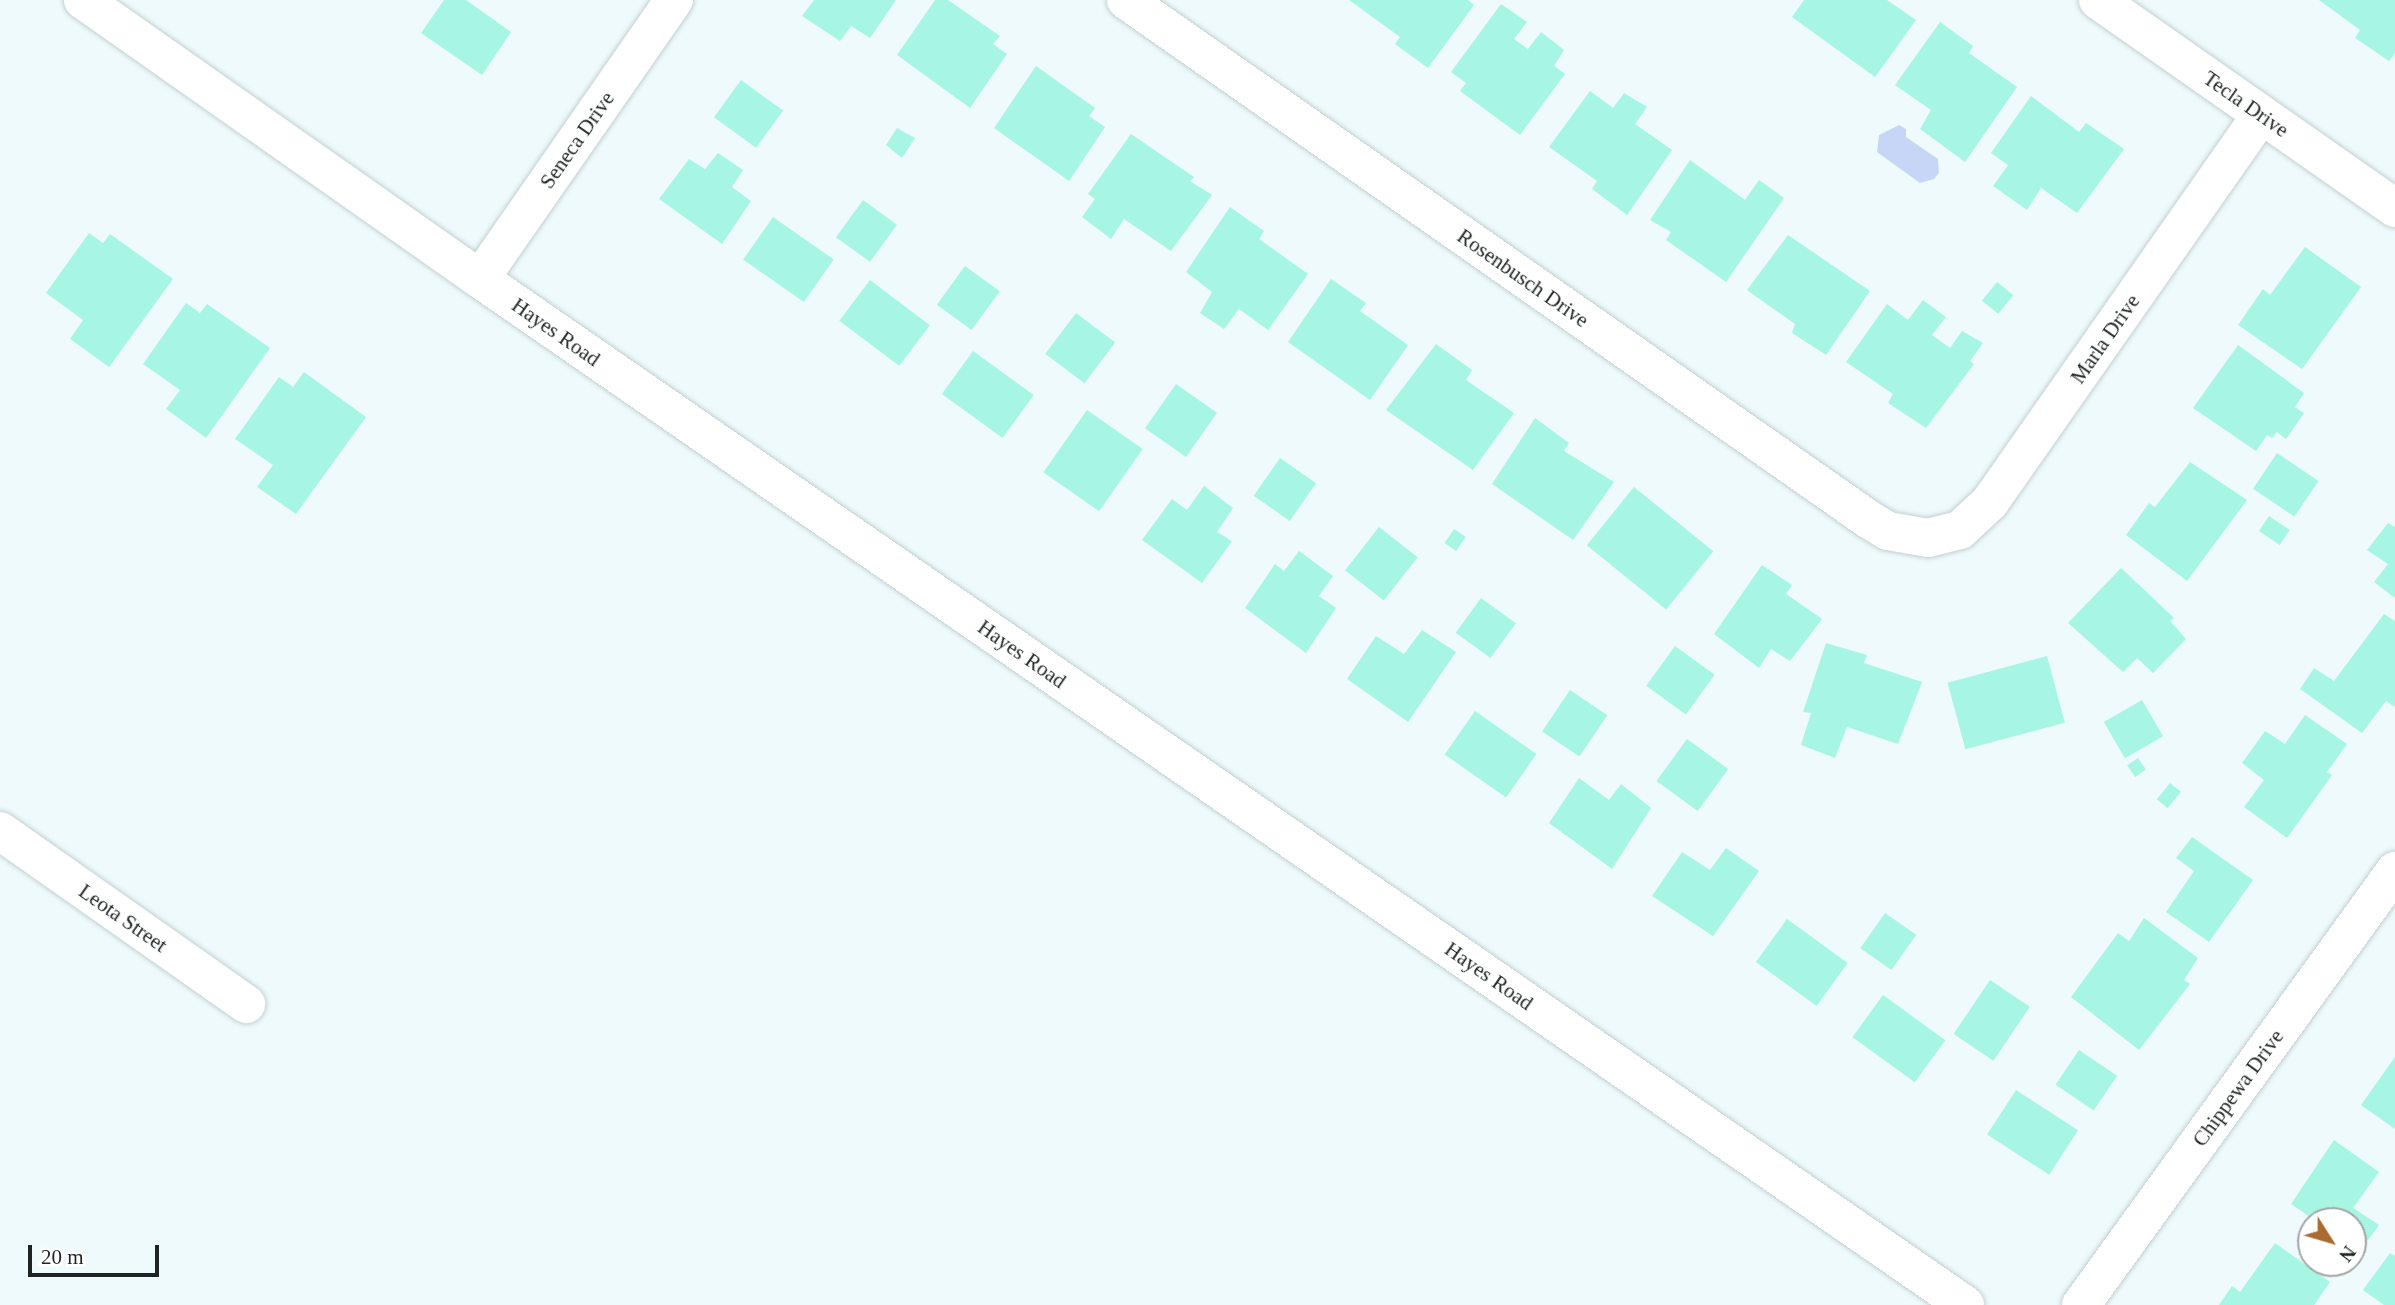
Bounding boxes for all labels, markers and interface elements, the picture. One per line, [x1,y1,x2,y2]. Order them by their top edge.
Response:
street label: Tecla Drive [2199,66,2293,142]
street label: Seneca Drive [534,87,620,193]
street label: Rosenbusch Drive [1452,223,1594,333]
street label: Marla Drive [2065,290,2145,388]
street label: Hayes Road [507,292,605,372]
street label: Hayes Road [973,614,1071,694]
street label: Leota Street [74,878,172,958]
street label: Hayes Road [1440,936,1538,1016]
street label: Chippewa Drive [2187,1025,2289,1151]
north arrow [2297,1207,2367,1277]
scale bar [32,1232,163,1276]
text: N [2335,1242,2360,1266]
text: 20 m [41,1245,84,1269]

